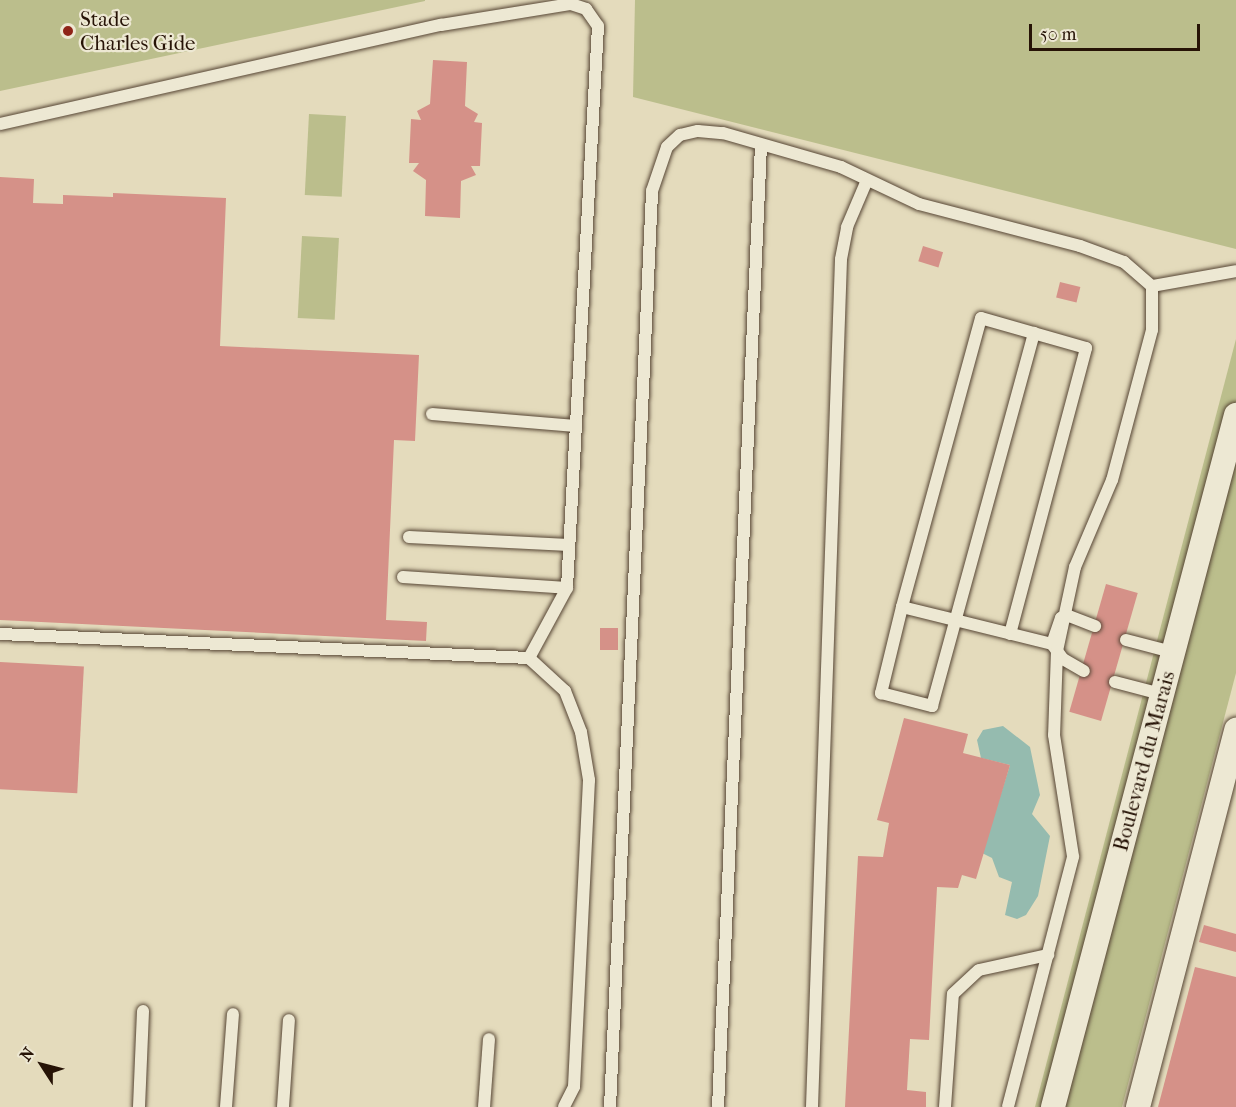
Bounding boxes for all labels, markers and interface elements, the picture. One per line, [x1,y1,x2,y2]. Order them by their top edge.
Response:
place label: Stade Charles Gide [80,6,195,56]
scale bar [1032,12,1203,50]
marker: Stade Charles Gide [61,24,75,38]
text: 50 m [1040,24,1076,45]
street label: Boulevard du Marais [1108,668,1180,854]
north arrow [12,1035,72,1095]
text: N [16,1044,38,1065]

